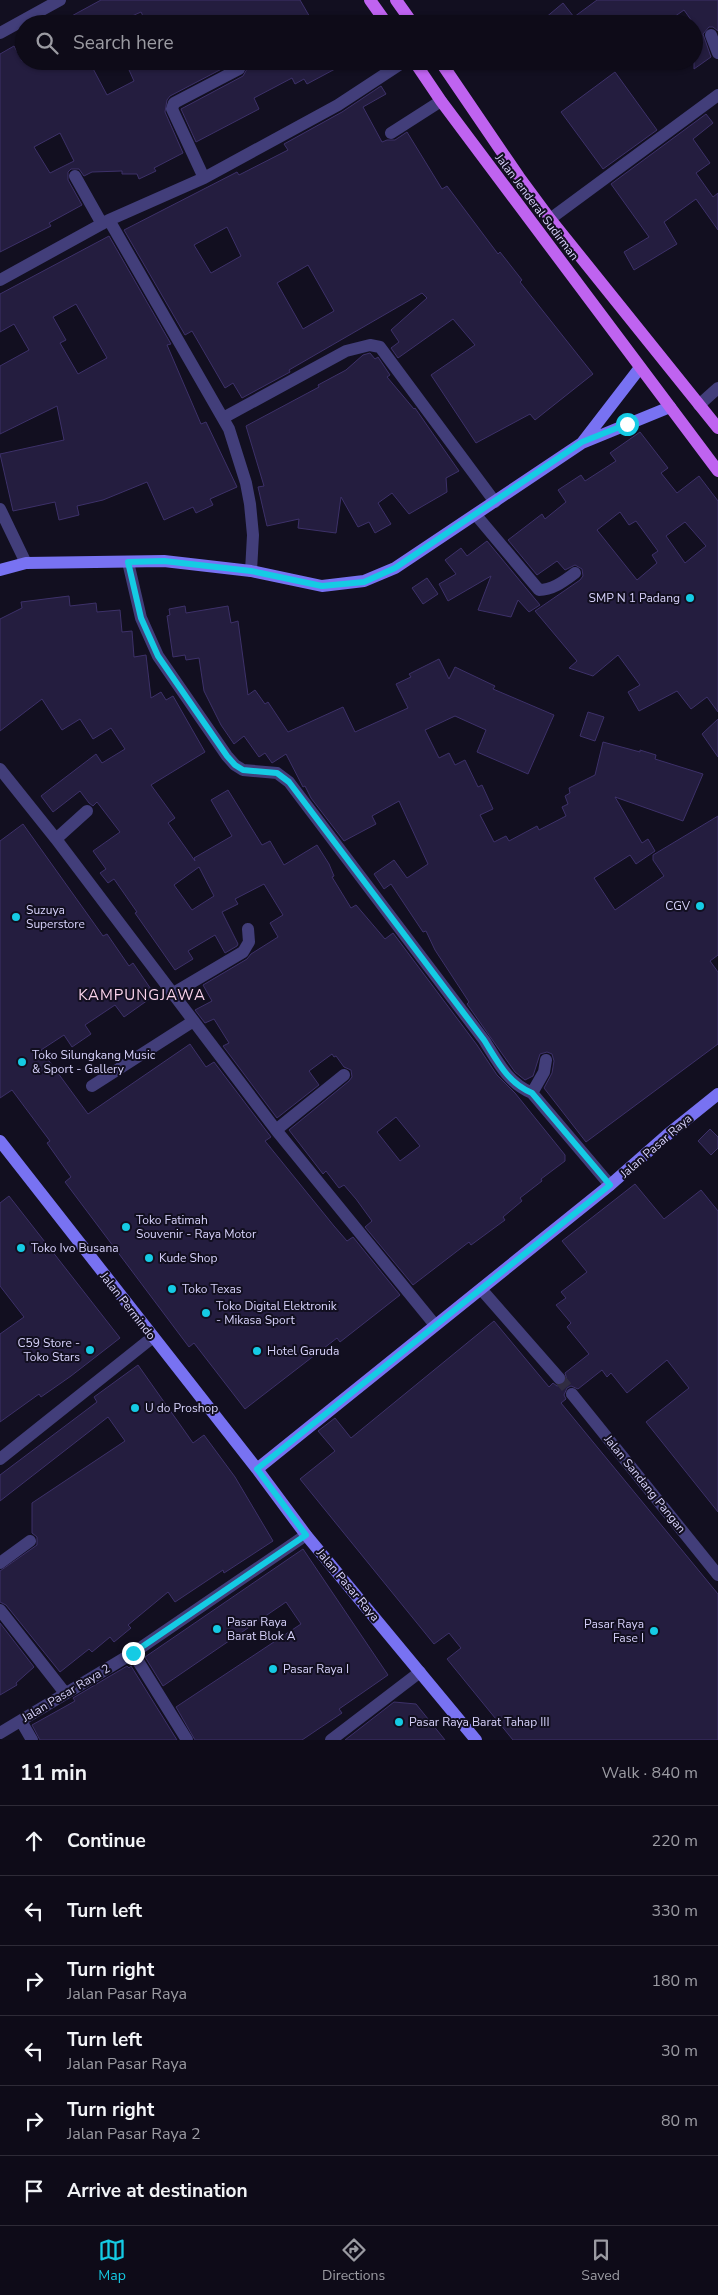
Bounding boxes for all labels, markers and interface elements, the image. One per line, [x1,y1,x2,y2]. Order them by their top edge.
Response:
search box [15,15,703,70]
icon: search [33,29,61,57]
text: Search here [73,30,174,56]
street label: Jalan Jenderal Sudirman [491,150,582,263]
route start [616,413,639,436]
place label: SMP N 1 Padang [589,590,680,606]
marker: SMP N 1 Padang [684,592,696,604]
place label: CGV [665,898,691,914]
marker: CGV [694,900,706,912]
place label: Suzuya Superstore [26,902,85,932]
marker: Suzuya Superstore [10,911,22,923]
district label: KAMPUNGJAWA [78,985,206,1005]
place label: Toko Silungkang Music & Sport - Gallery [32,1047,156,1077]
marker: Toko Silungkang Music & Sport - Gallery [16,1056,28,1068]
street label: Jalan Pasar Raya [616,1110,695,1182]
place label: Toko Fatimah Souvenir - Raya Motor [136,1212,257,1242]
marker: Toko Fatimah Souvenir - Raya Motor [120,1221,132,1233]
place label: Toko Ivo Busana [31,1240,119,1256]
marker: Toko Ivo Busana [15,1242,27,1254]
place label: Kude Shop [159,1250,217,1266]
marker: Kude Shop [143,1252,155,1264]
street label: Jalan Permindo [96,1268,160,1343]
place label: Toko Texas [182,1281,242,1297]
marker: Toko Texas [166,1283,178,1295]
place label: Toko Digital Elektronik - Mikasa Sport [216,1298,338,1328]
marker: Toko Digital Elektronik - Mikasa Sport [200,1307,212,1319]
place label: C59 Store - Toko Stars [17,1335,80,1365]
place label: Hotel Garuda [267,1343,339,1359]
marker: C59 Store - Toko Stars [84,1344,96,1356]
marker: Hotel Garuda [251,1345,263,1357]
place label: U do Proshop [145,1400,218,1416]
marker: U do Proshop [129,1402,141,1414]
street label: Jalan Sandang Pangan [600,1431,689,1536]
street label: Jalan Pasar Raya [312,1545,383,1625]
place label: Pasar Raya Barat Blok A [227,1614,296,1644]
place label: Pasar Raya Fase I [584,1616,644,1646]
marker: Pasar Raya Barat Blok A [211,1623,223,1635]
marker: Pasar Raya Fase I [648,1625,660,1637]
route end [122,1642,145,1665]
street label: Jalan Pasar Raya 2 [18,1660,113,1726]
place label: Pasar Raya I [283,1661,349,1677]
marker: Pasar Raya I [267,1663,279,1675]
place label: Pasar Raya Barat Tahap III [409,1714,549,1730]
marker: Pasar Raya Barat Tahap III [393,1716,405,1728]
text: 11 min [20,1759,87,1787]
text: Walk · 840 m [602,1762,698,1784]
icon: ahead [20,1827,48,1855]
text: Continue [67,1828,146,1854]
text: 220 m [651,1830,698,1852]
icon: left [20,1897,48,1925]
text: Turn left [67,1898,142,1924]
text: 330 m [651,1900,698,1922]
text: Turn right [67,1957,154,1983]
icon: right [20,1967,48,1995]
text: 180 m [651,1970,698,1992]
text: Jalan Pasar Raya [67,1983,187,2005]
text: Turn left [67,2027,142,2053]
icon: left [20,2037,48,2065]
text: 30 m [661,2040,698,2062]
text: Jalan Pasar Raya [67,2053,187,2075]
text: Turn right [67,2097,154,2123]
icon: right [20,2107,48,2135]
text: 80 m [661,2110,698,2132]
text: Jalan Pasar Raya 2 [67,2123,201,2145]
icon: arrive [20,2177,48,2205]
text: Arrive at destination [67,2178,248,2204]
tab: Map [98,2236,126,2285]
tab: Directions [322,2236,385,2285]
tab: Saved [581,2236,620,2285]

